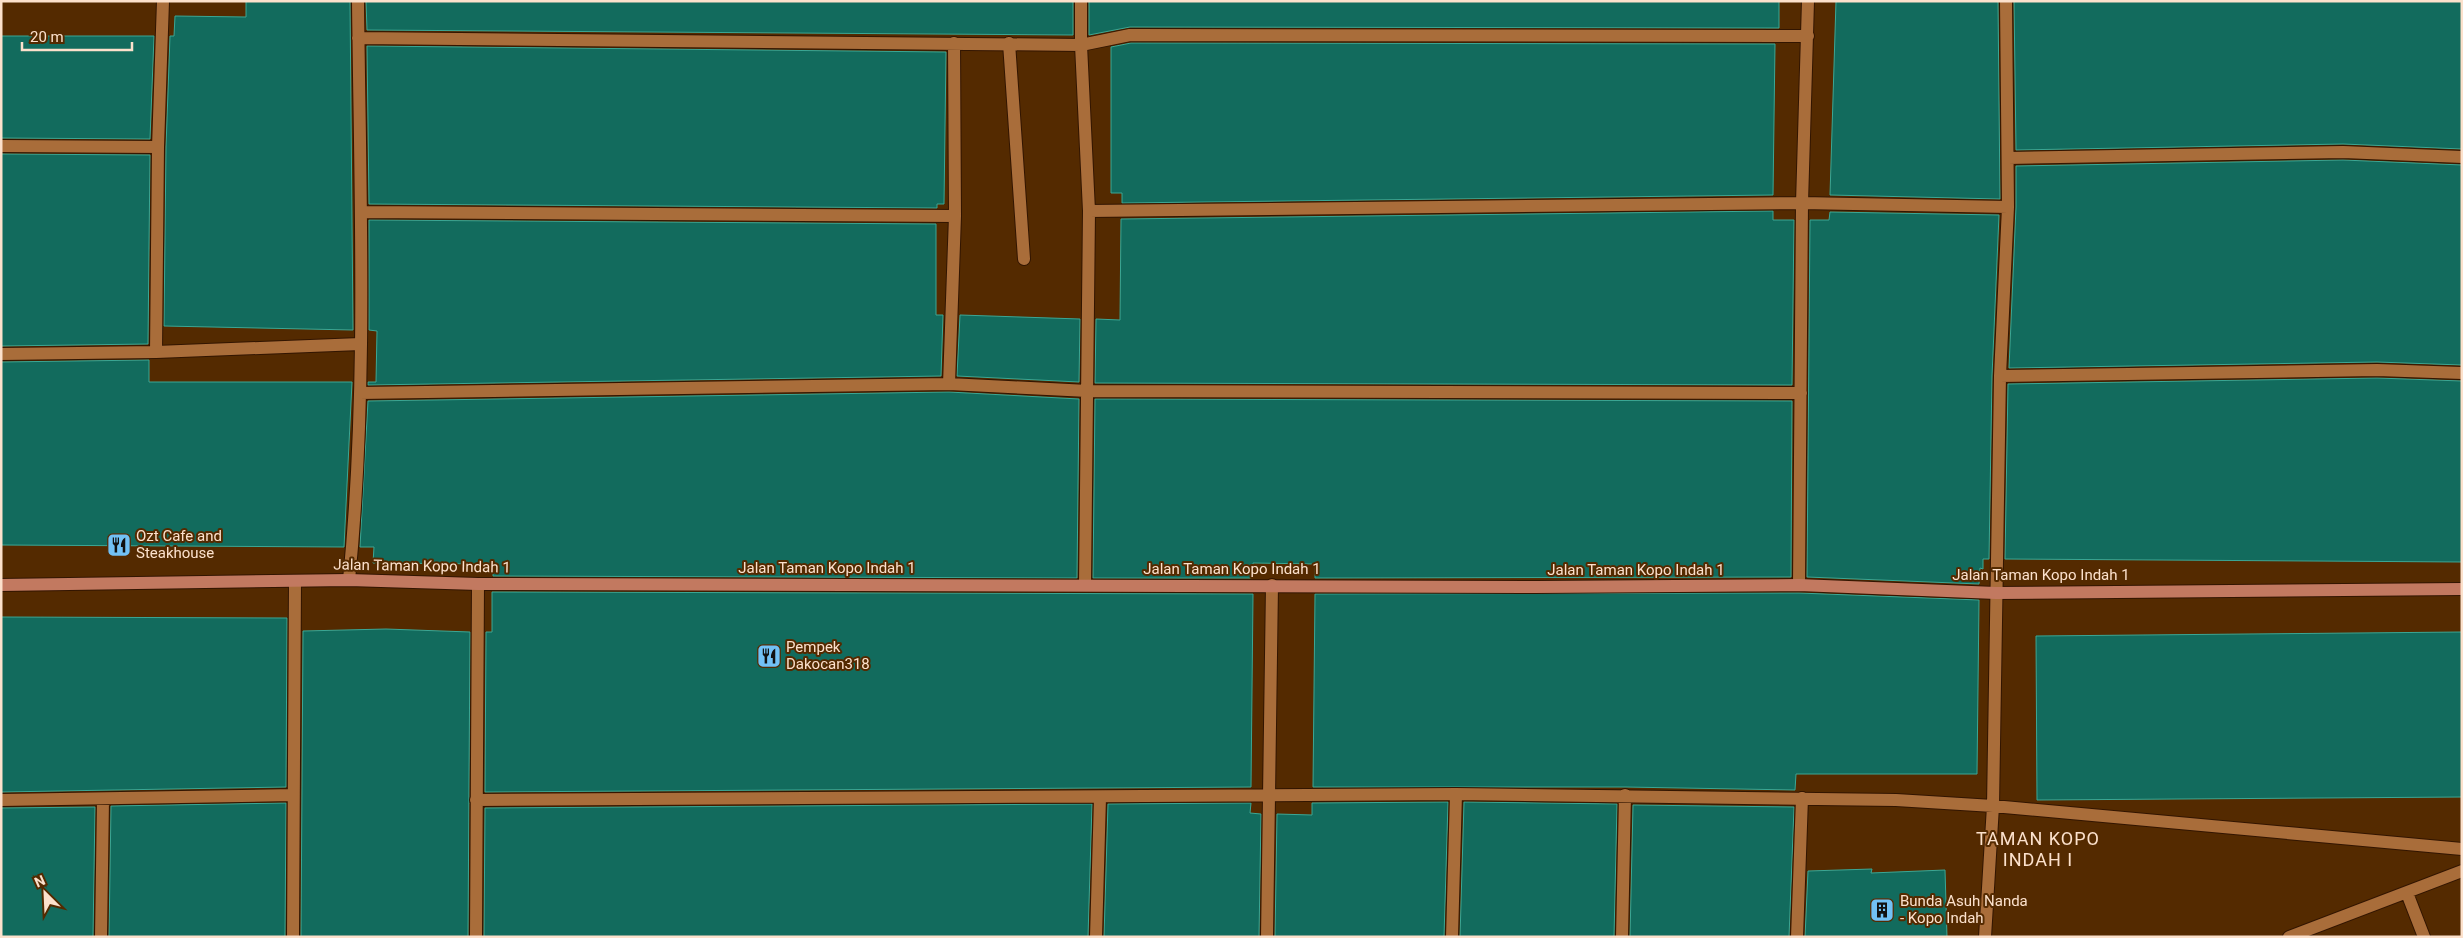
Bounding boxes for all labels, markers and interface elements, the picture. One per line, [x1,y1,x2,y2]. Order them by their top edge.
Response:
scale bar [22,20,132,52]
text: 20 m [30,28,64,46]
place label: Ozt Cafe and Steakhouse [136,527,222,562]
restaurant icon: Ozt Cafe and Steakhouse [106,532,132,558]
street label: Jalan Taman Kopo Indah 1 [333,555,511,577]
street label: Jalan Taman Kopo Indah 1 [738,559,916,577]
street label: Jalan Taman Kopo Indah 1 [1143,560,1321,578]
street label: Jalan Taman Kopo Indah 1 [1547,561,1725,579]
street label: Jalan Taman Kopo Indah 1 [1952,566,2130,584]
place label: Pempek Dakocan318 [786,638,870,673]
restaurant icon: Pempek Dakocan318 [756,643,782,669]
district label: TAMAN KOPO INDAH I [1976,828,2100,870]
north arrow [20,868,70,918]
text: N [32,872,47,890]
place label: Bunda Asuh Nanda - Kopo Indah [1900,892,2028,927]
building icon: Bunda Asuh Nanda - Kopo Indah [1869,897,1895,923]

